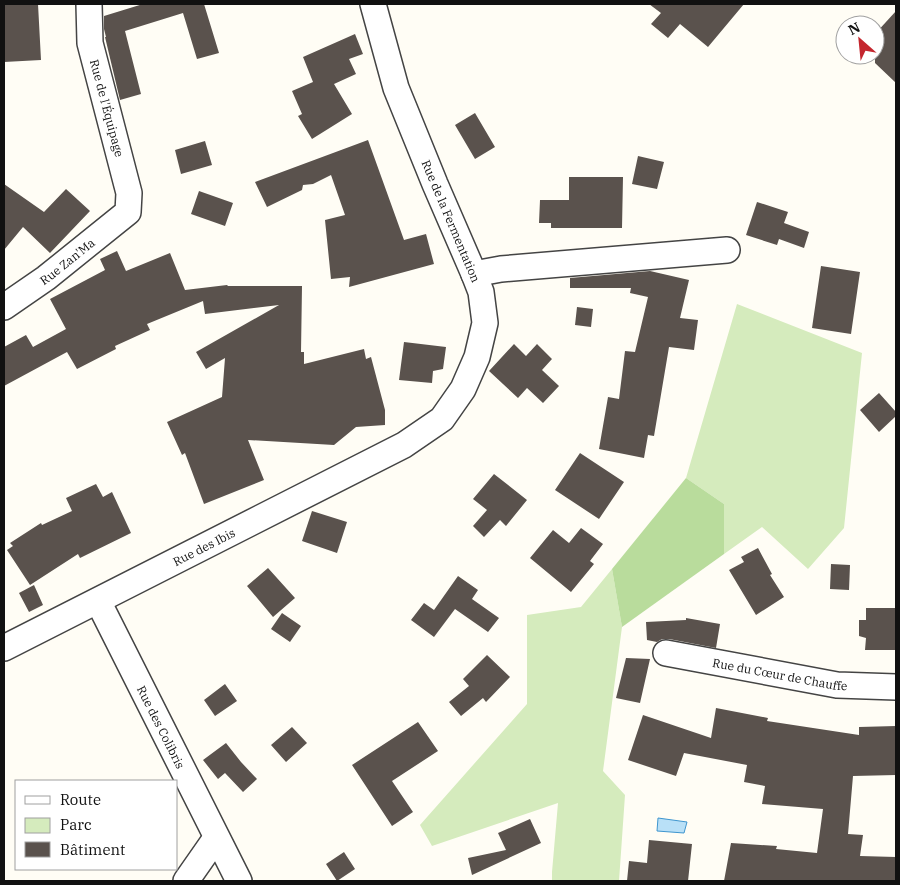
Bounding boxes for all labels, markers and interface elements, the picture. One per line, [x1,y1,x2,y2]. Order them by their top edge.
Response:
north arrow [835,15,885,65]
text: N [845,18,863,39]
street label: Rue de l'Équipage [87,58,127,158]
street label: Rue de la Fermentation [418,158,484,285]
street label: Rue Zan'Ma [37,234,98,288]
street label: Rue des Ibis [170,524,238,569]
street label: Rue du Cœur de Chauffe [711,654,848,693]
street label: Rue des Colibris [134,683,189,771]
legend [15,780,178,870]
text: Route [60,790,101,809]
text: Parc [60,815,92,834]
text: Bâtiment [60,840,125,859]

